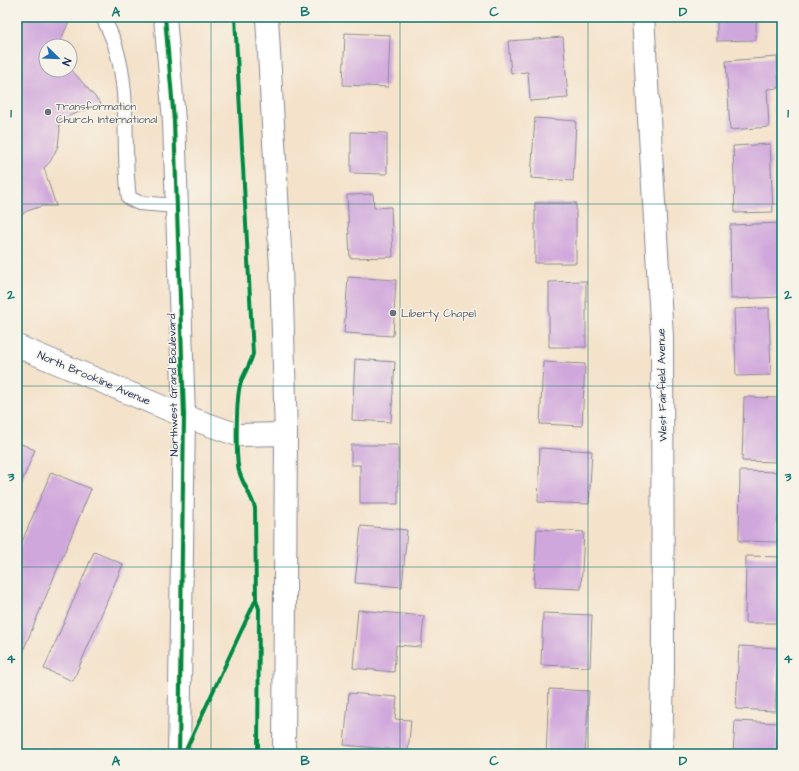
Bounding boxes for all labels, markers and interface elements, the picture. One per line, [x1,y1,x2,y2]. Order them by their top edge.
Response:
text: A [112,3,121,21]
text: B [300,3,310,21]
text: C [489,3,499,21]
text: D [679,3,688,21]
north arrow [38,38,78,78]
text: N [58,56,75,68]
place label: Transformation Church International [56,99,158,127]
text: 1 [10,104,12,122]
text: 1 [787,104,789,122]
marker: Transformation Church International [43,107,53,117]
text: 2 [6,286,15,304]
text: 2 [783,286,792,304]
place label: Liberty Chapel [401,306,476,322]
marker: Liberty Chapel [388,308,398,318]
street label: Northwest Grand Boulevard [164,313,182,457]
street label: West Fairfield Avenue [654,328,670,442]
street label: North Brookline Avenue [35,347,153,409]
text: 3 [7,468,15,486]
text: 3 [784,468,792,486]
text: 4 [7,650,16,668]
text: 4 [784,650,793,668]
text: A [112,752,121,770]
text: B [300,752,310,770]
text: C [489,752,499,770]
text: D [679,752,688,770]

